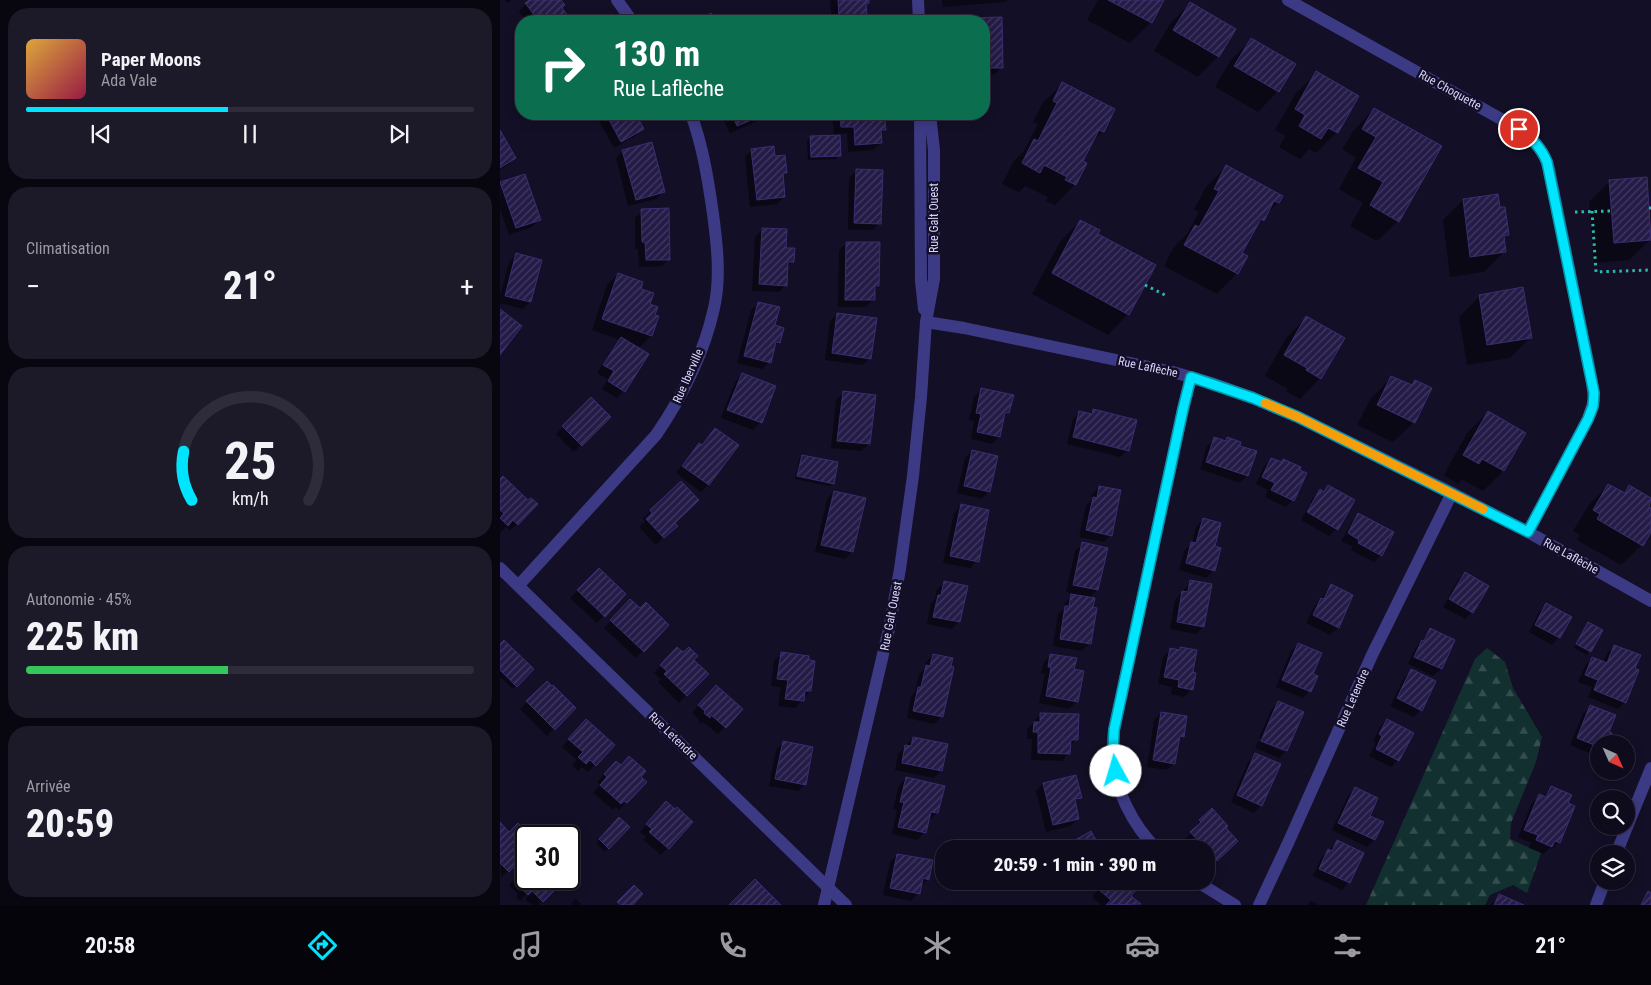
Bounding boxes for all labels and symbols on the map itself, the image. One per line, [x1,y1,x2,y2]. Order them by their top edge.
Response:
street label: Rue Choquette [1416,67,1484,113]
pin [1498,108,1540,150]
street label: Rue Galt Ouest [927,182,941,253]
street label: Rue Iberville [670,346,706,405]
street label: Rue Laflèche [1117,354,1179,380]
street label: Rue Laflèche [1541,535,1601,577]
street label: Rue Galt Ouest [877,580,905,652]
street label: Rue Letendre [1334,666,1372,729]
street label: Rue Letendre [646,709,700,763]
north arrow [1590,735,1635,780]
position arrow [1089,744,1141,796]
speed limit sign: 30 [515,825,580,890]

